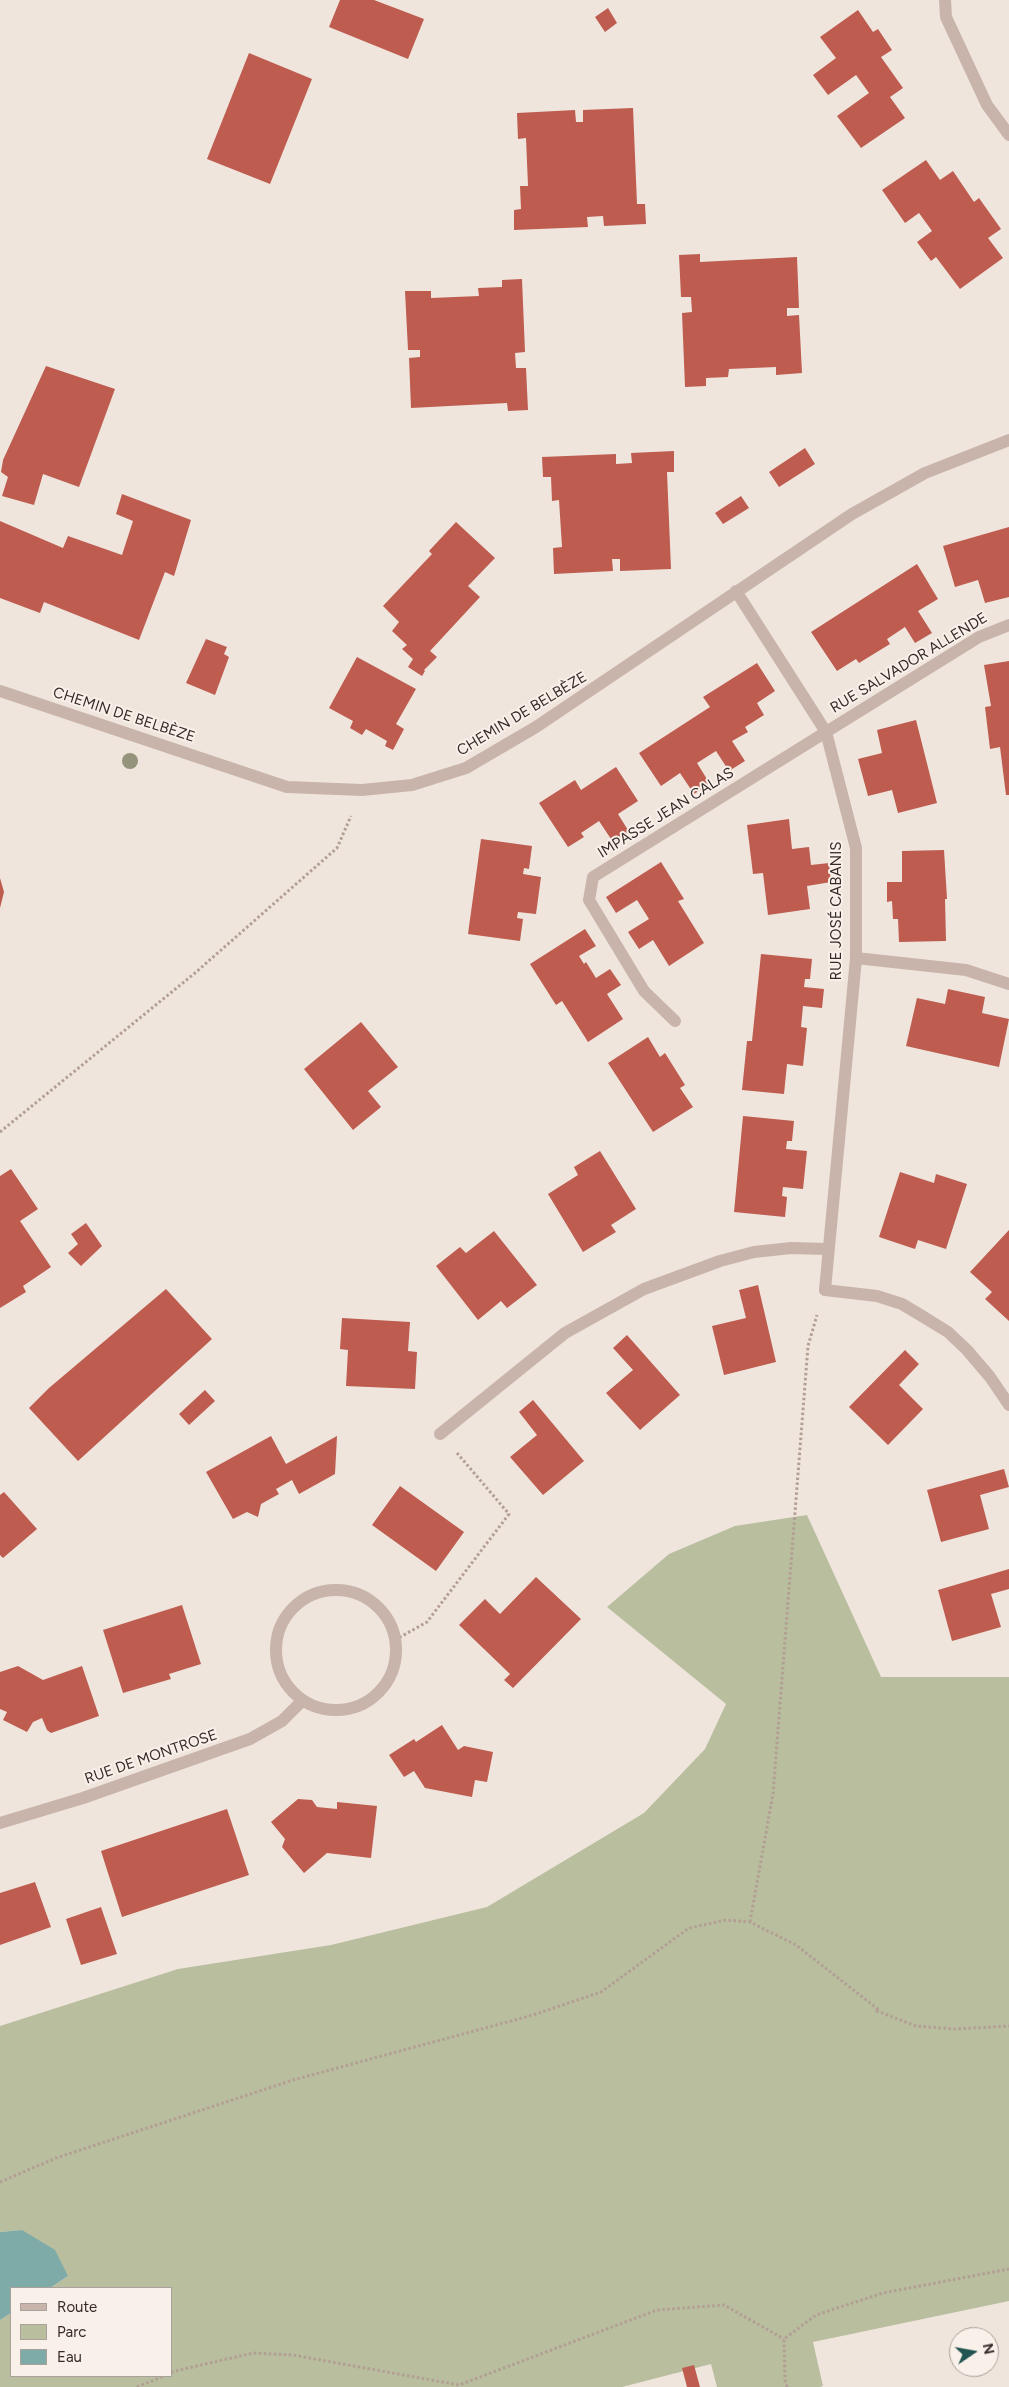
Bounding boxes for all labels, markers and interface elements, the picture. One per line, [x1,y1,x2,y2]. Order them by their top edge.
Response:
street label: RUE SALVADOR ALLENDE [827,609,991,717]
street label: CHEMIN DE BELBÈZE [454,668,590,760]
street label: CHEMIN DE BELBÈZE [51,684,197,746]
street label: IMPASSE JEAN CALAS [595,764,737,862]
street label: RUE JOSÉ CABANIS [828,842,846,980]
street label: RUE DE MONTROSE [82,1726,220,1788]
legend [10,2287,172,2377]
text: Route [57,2298,97,2316]
text: Parc [57,2323,86,2341]
north arrow [949,2327,999,2377]
text: N [979,2342,998,2356]
text: Eau [57,2348,82,2366]

